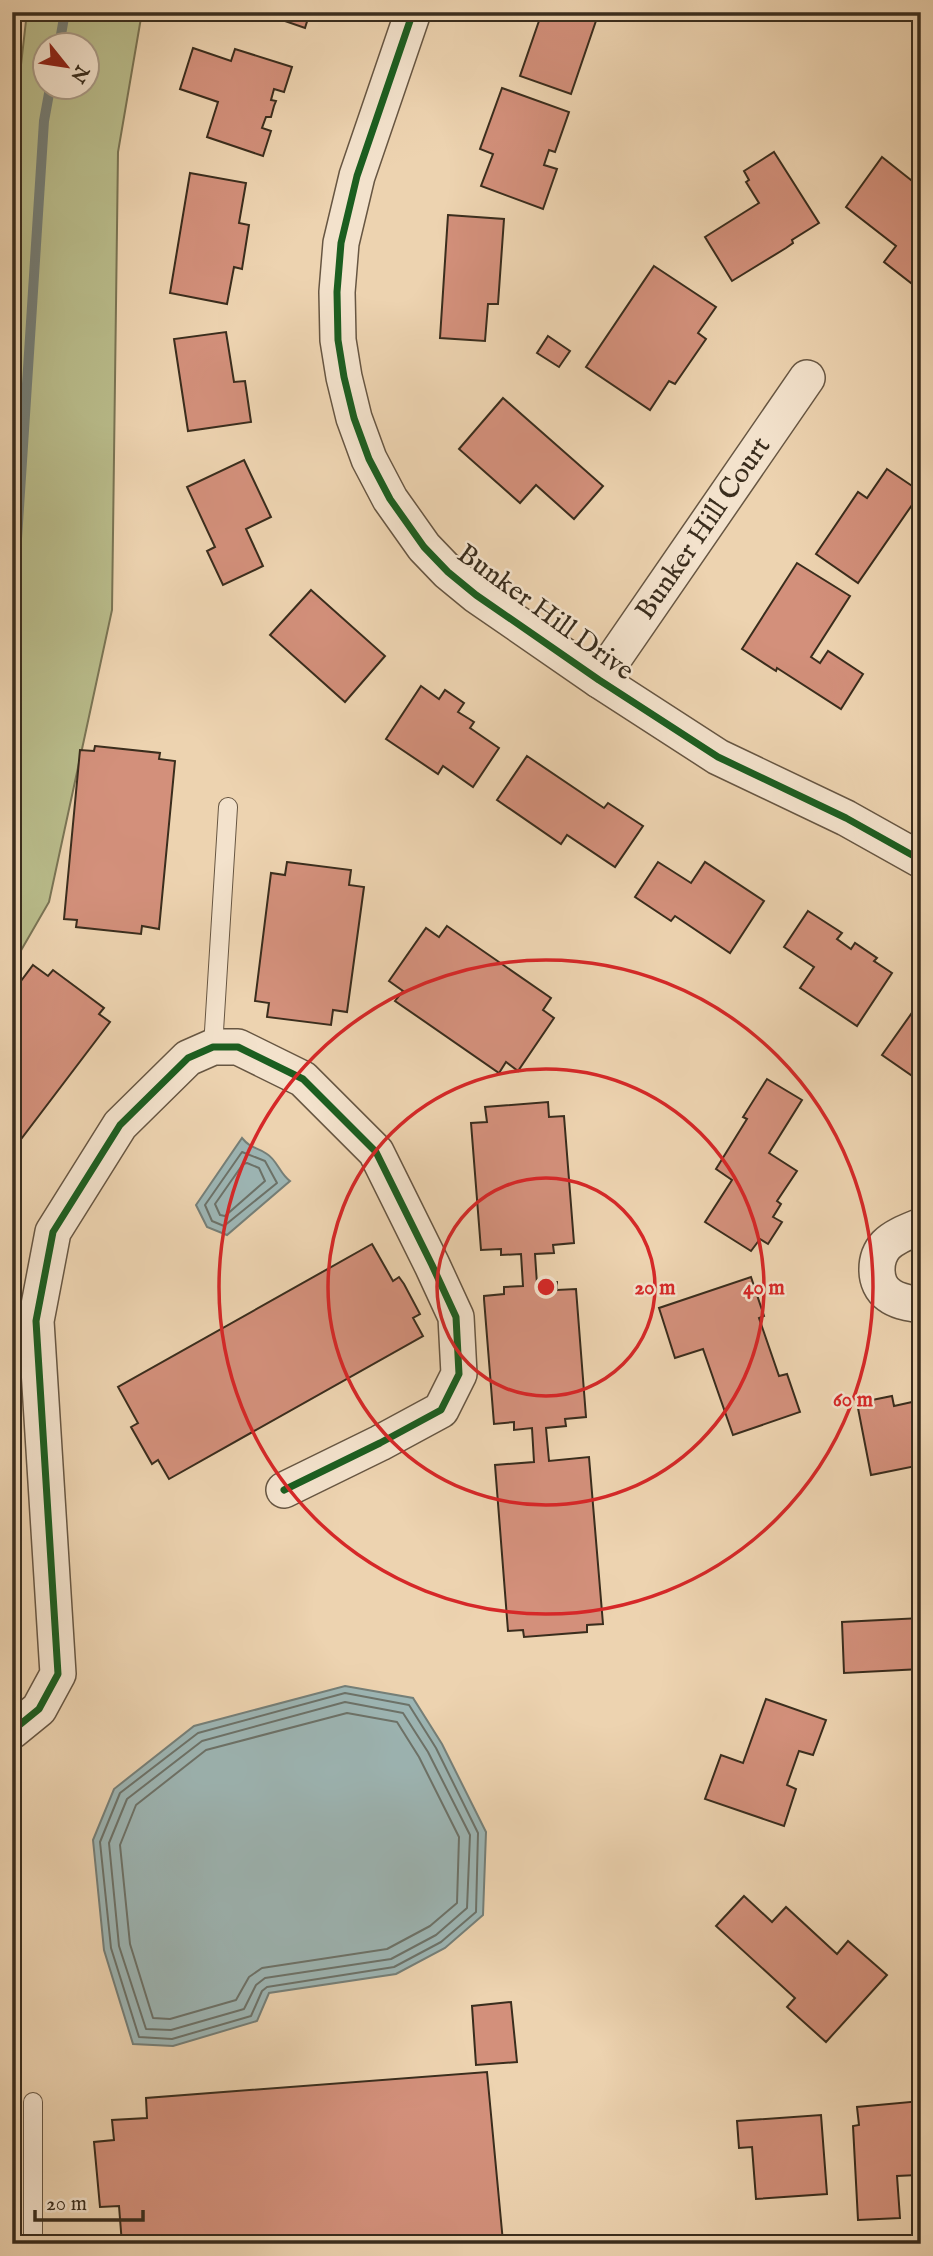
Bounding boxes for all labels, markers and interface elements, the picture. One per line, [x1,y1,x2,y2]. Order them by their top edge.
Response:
north arrow [32,32,102,102]
text: N [64,60,94,87]
street label: Bunker Hill Court [628,430,779,627]
street label: Bunker Hill Drive [450,537,640,689]
centre of rings [534,1275,558,1299]
text: 20 m [635,1275,676,1302]
text: 40 m [743,1275,785,1302]
text: 60 m [833,1387,874,1414]
scale bar [35,2179,144,2223]
text: 20 m [46,2191,87,2218]

